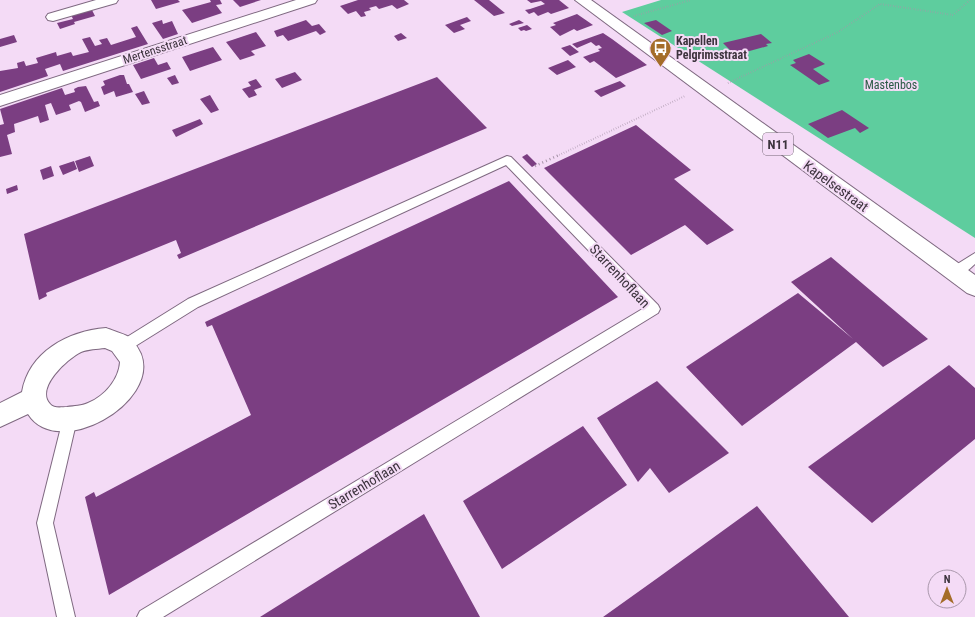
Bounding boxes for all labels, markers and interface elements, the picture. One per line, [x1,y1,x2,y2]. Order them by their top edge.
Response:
street label: Mertensstraat [121,33,189,67]
place label: Kapellen Pelgrimsstraat [676,34,747,62]
bus stop icon: Kapellen Pelgrimsstraat [647,35,673,68]
park label: Mastenbos [865,78,917,92]
road number: N11 [763,133,793,155]
street label: Kapelsestraat [801,157,871,215]
street label: Starrenhoflaan [587,241,653,311]
street label: Starrenhoflaan [325,457,403,513]
north arrow [927,569,967,609]
text: N [944,573,951,586]

